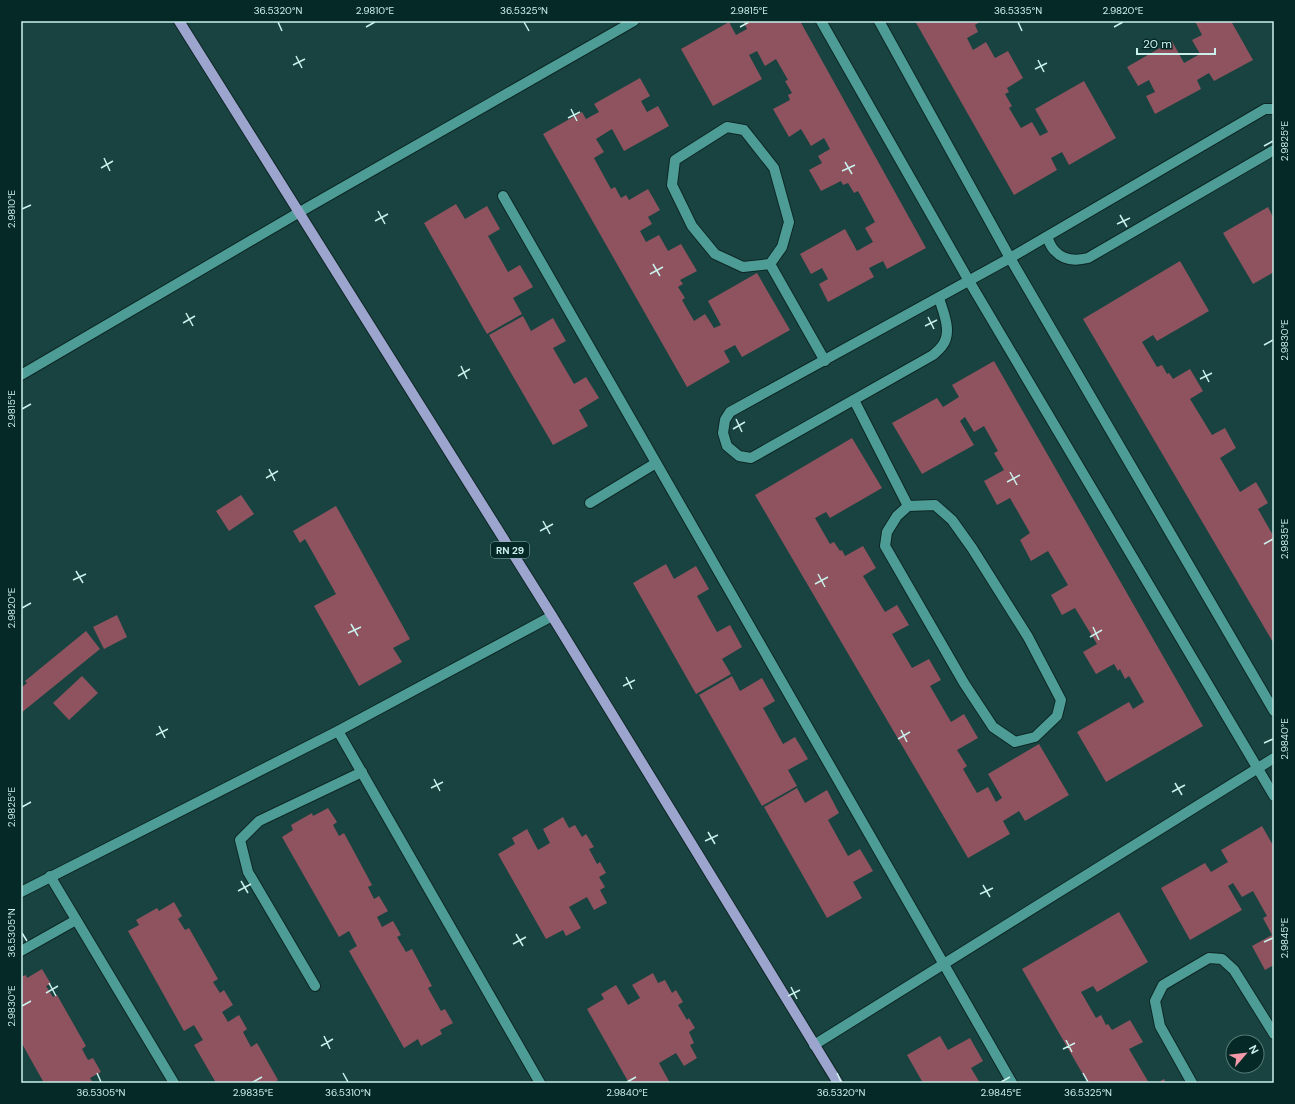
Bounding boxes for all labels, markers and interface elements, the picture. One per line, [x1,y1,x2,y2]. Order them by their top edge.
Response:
text: 36.5320°N [254,4,302,17]
text: 2.9810°E [356,4,395,17]
text: 36.5325°N [500,4,548,17]
text: 2.9815°E [730,4,768,17]
text: 36.5335°N [994,4,1042,17]
text: 2.9820°E [1102,4,1144,17]
scale bar [1137,30,1215,56]
text: 20 m [1143,36,1172,52]
text: 2.9825°E [1278,120,1291,161]
text: 2.9810°E [5,189,18,228]
text: 2.9830°E [1278,319,1291,361]
text: 2.9815°E [5,390,18,428]
text: 2.9835°E [1278,518,1291,559]
road number: RN 29 [491,542,529,558]
text: 2.9820°E [5,587,18,629]
text: 2.9840°E [1278,718,1291,760]
text: 2.9825°E [5,786,18,827]
text: 36.5305°N [5,908,18,958]
text: 2.9845°E [1278,917,1291,958]
text: 2.9830°E [5,985,18,1027]
north arrow [1225,1034,1265,1074]
text: N [1246,1042,1262,1056]
text: 36.5305°N [76,1086,126,1099]
text: 2.9835°E [233,1086,274,1099]
text: 36.5310°N [325,1086,371,1099]
text: 2.9840°E [606,1086,648,1099]
text: 36.5320°N [817,1086,865,1099]
text: 2.9845°E [981,1086,1022,1099]
text: 36.5325°N [1064,1086,1112,1099]

